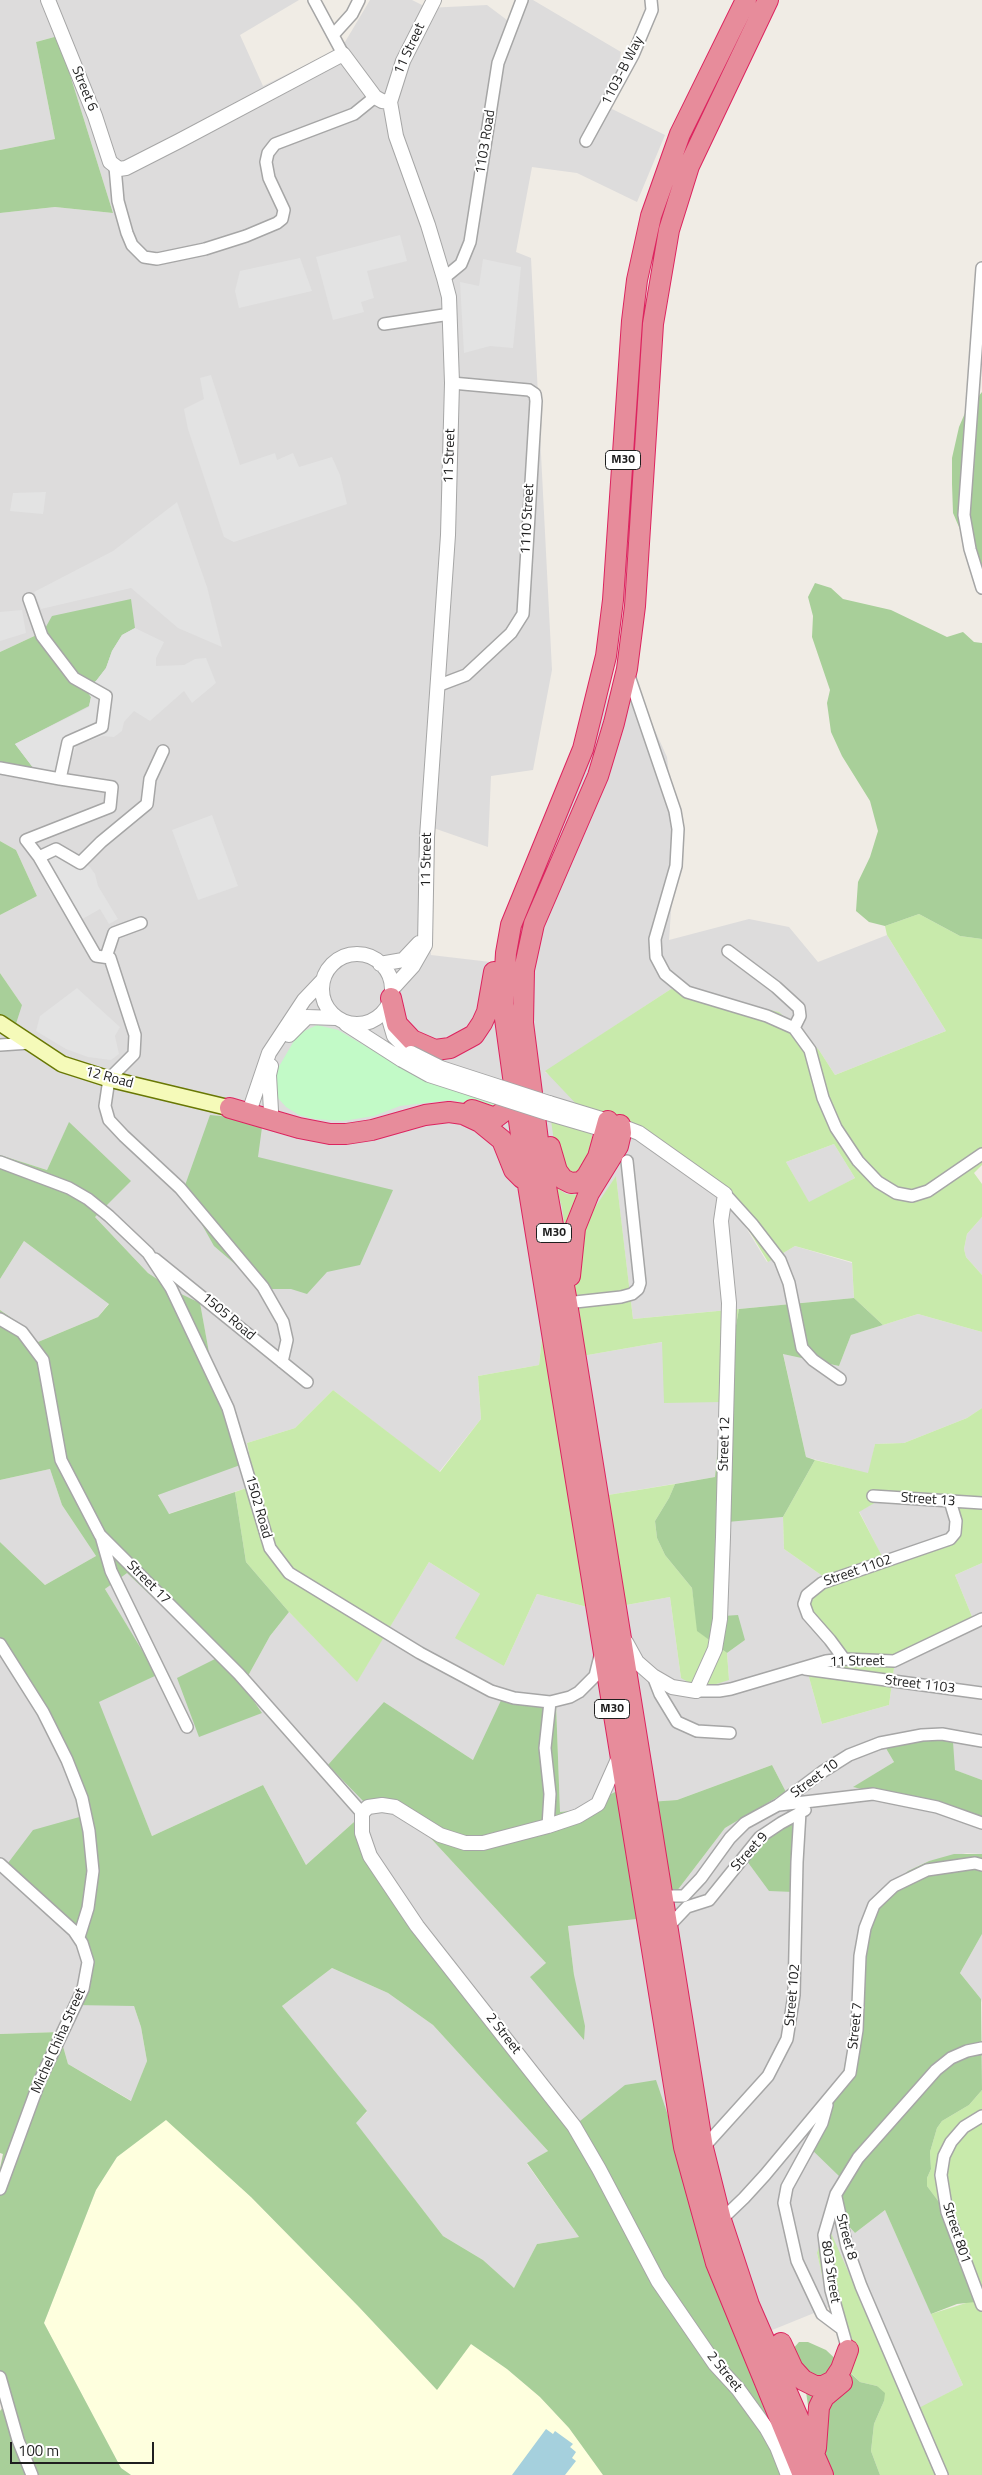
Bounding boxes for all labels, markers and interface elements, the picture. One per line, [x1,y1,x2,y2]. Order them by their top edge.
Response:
street label: 11 Street [391,21,429,77]
street label: 1103-B Way [598,34,648,108]
street label: Street 6 [67,64,101,114]
street label: 1103 Road [473,109,499,175]
street label: 11 Street [441,428,459,484]
road number: M30 [606,450,640,470]
street label: 1110 Street [518,483,538,555]
street label: 11 Street [418,832,436,888]
street label: 12 Road [83,1064,135,1092]
road number: M30 [536,1224,572,1242]
street label: 1505 Road [198,1290,258,1344]
street label: Street 12 [716,1416,734,1472]
street label: 1502 Road [241,1474,275,1540]
street label: Street 13 [900,1490,956,1510]
street label: Street 1102 [822,1552,894,1590]
street label: Street 17 [123,1558,173,1608]
street label: 11 Street [829,1653,885,1671]
street label: Street 1103 [884,1672,956,1698]
road number: M30 [594,1700,630,1718]
street label: Street 10 [788,1756,842,1802]
street label: Street 9 [728,1829,772,1875]
street label: Street 102 [782,1963,804,2027]
street label: Michel Chiha Street [28,1986,90,2096]
street label: Street 7 [845,2002,867,2050]
street label: 2 Street [482,2010,524,2058]
street label: Street 801 [938,2201,974,2265]
street label: Street 8 [832,2212,860,2262]
street label: 803 Street [817,2240,843,2304]
street label: 2 Street [703,2348,745,2396]
scale bar [12,2432,156,2464]
text: 100 m [18,2439,59,2462]

